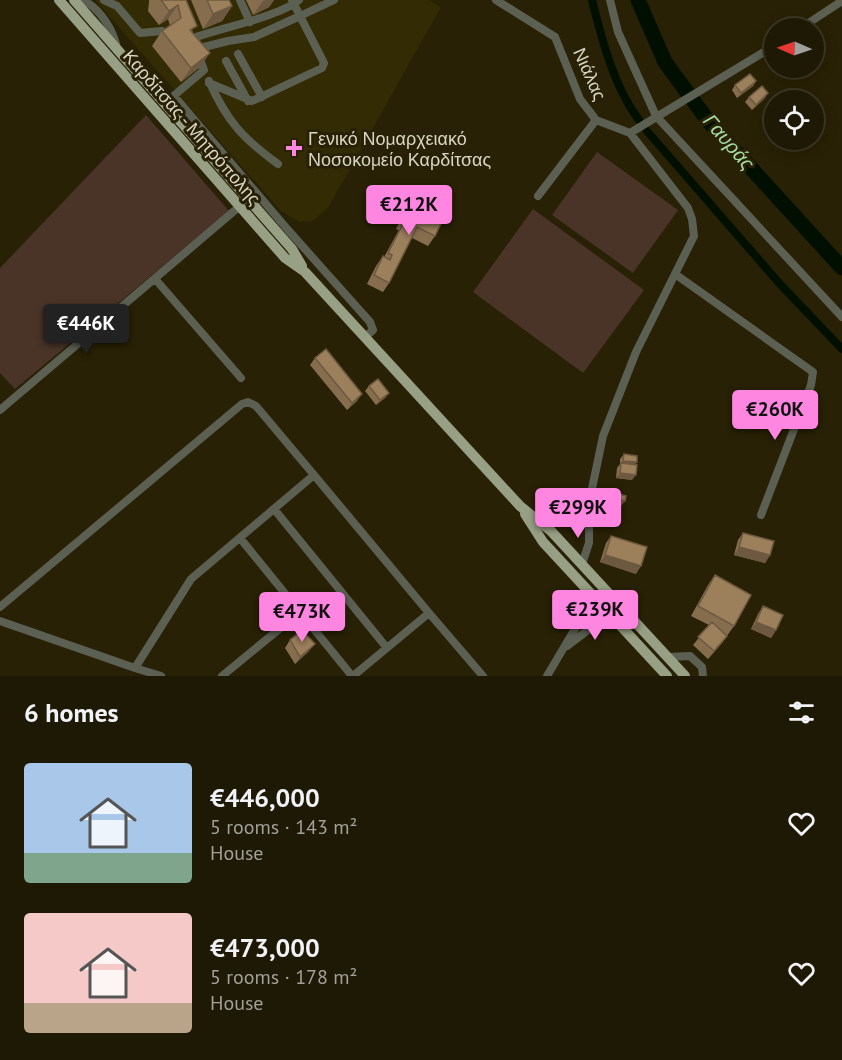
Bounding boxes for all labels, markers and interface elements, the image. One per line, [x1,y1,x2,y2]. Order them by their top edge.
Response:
north arrow [764,18,824,78]
map controls [764,18,824,150]
street label: Νιάλας [568,44,612,104]
street label: Καρδίτσας - Μητρόπολης [118,45,266,210]
button: locate [764,90,824,150]
water label: Γαυράς [697,108,761,176]
place label: Γενικό Νομαρχειακό Νοσοκομείο Καρδίτσας [308,127,492,171]
marker: Γενικό Νομαρχειακό Νοσοκομείο Καρδίτσας [285,139,303,157]
pin: €212K [367,185,451,236]
text: €212K [380,191,438,217]
pin: €446K [44,304,128,355]
text: €446K [57,310,115,336]
pin: €260K [733,390,817,441]
text: €260K [746,396,804,422]
pin: €299K [536,488,620,539]
text: €299K [549,494,607,520]
pin: €239K [553,590,637,641]
pin: €473K [260,592,344,643]
text: €239K [566,596,624,622]
text: €473K [273,598,331,624]
text: 6 homes [24,696,119,729]
icon: filters [785,696,818,729]
text: €446,000 [210,781,320,814]
icon: home [72,787,144,859]
icon: heart [785,807,818,840]
text: 5 rooms · 143 m² [210,814,357,840]
text: House [210,840,264,866]
text: €473,000 [210,931,320,964]
icon: home [72,937,144,1009]
icon: heart [785,957,818,990]
text: 5 rooms · 178 m² [210,964,357,990]
text: House [210,990,264,1016]

